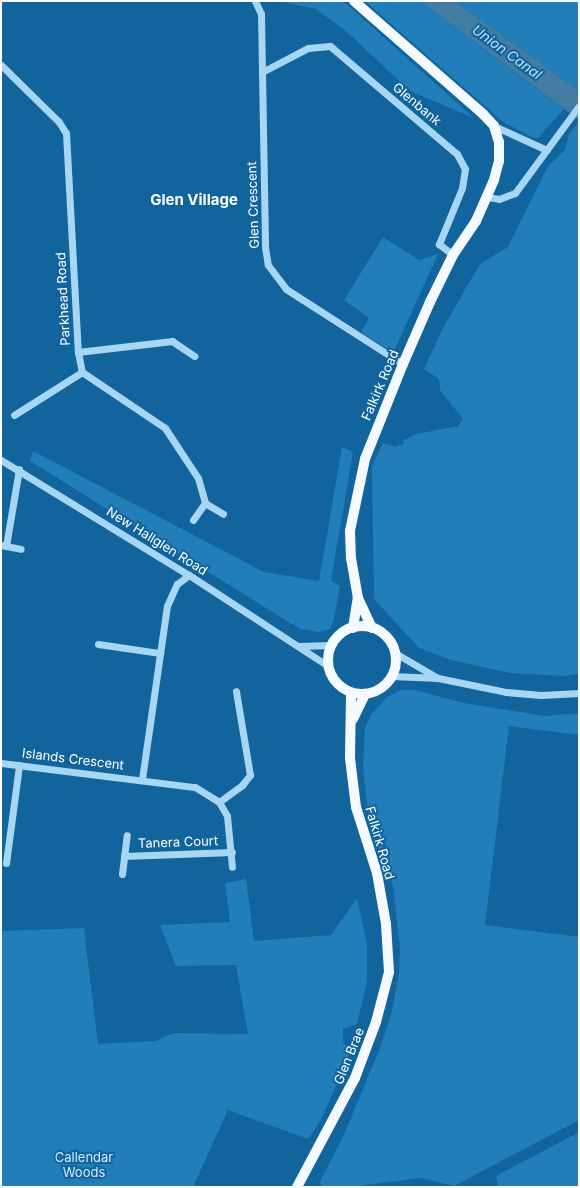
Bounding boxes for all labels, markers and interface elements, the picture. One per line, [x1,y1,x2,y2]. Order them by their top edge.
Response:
water label: Union Canal [469,21,545,83]
street label: Glenbank [390,79,444,129]
street label: Glen Crescent [244,161,262,249]
district label: Glen Village [150,191,238,209]
street label: Parkhead Road [53,252,73,346]
street label: Falkirk Road [358,347,402,423]
street label: New Hallglen Road [104,504,210,578]
street label: Islands Crescent [21,745,125,773]
street label: Falkirk Road [362,805,398,881]
street label: Tanera Court [138,833,218,851]
street label: Glen Brae [331,1025,367,1087]
park label: Callendar Woods [55,1150,113,1181]

